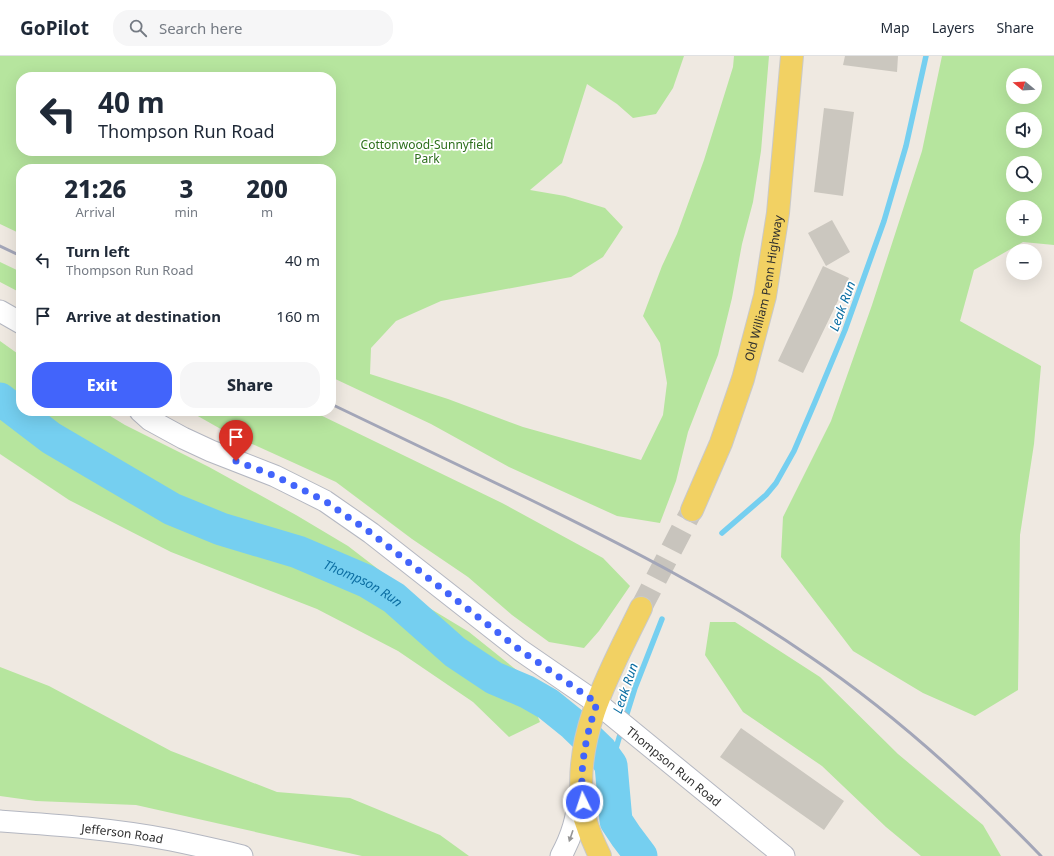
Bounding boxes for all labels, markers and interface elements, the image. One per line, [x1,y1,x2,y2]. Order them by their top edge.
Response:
search box [113,10,393,46]
text: GoPilot [20,15,89,41]
icon: search [127,17,149,39]
text: Search here [159,18,242,38]
text: Map [881,18,910,37]
text: Layers [932,18,974,37]
text: Share [996,18,1034,37]
north arrow [1006,68,1042,104]
map controls [1006,68,1042,280]
text: 40 m [98,83,165,121]
icon: left [32,88,84,140]
button: sound [1006,112,1042,148]
text: Thompson Run Road [98,119,275,143]
park label: Cottonwood-Sunnyfield Park [361,136,493,167]
button: search [1006,156,1042,192]
text: 21:26 [64,172,126,205]
text: 3 [179,172,193,205]
text: 200 [246,172,288,205]
button: + [1006,200,1042,236]
text: Arrival [75,203,115,221]
text: min [175,203,198,221]
text: m [261,203,273,221]
street label: Old William Penn Highway [740,213,786,363]
text: Turn left [66,241,130,261]
button: − [1006,244,1042,280]
icon: left [32,249,54,271]
text: 40 m [285,250,320,270]
text: Thompson Run Road [66,261,194,279]
water label: Leak Run [825,278,859,334]
icon: arrive [32,305,54,327]
text: Arrive at destination [66,306,221,326]
text: 160 m [276,306,320,326]
button: Exit [32,362,172,408]
button: Share [180,362,320,408]
pin [219,420,253,461]
icon: arrive [225,426,247,448]
water label: Thompson Run [321,555,407,611]
water label: Leak Run [608,660,642,716]
street label: Thompson Run Road [623,722,725,810]
position arrow [562,781,604,823]
street label: Jefferson Road [80,819,165,847]
one-way arrow [568,830,574,842]

